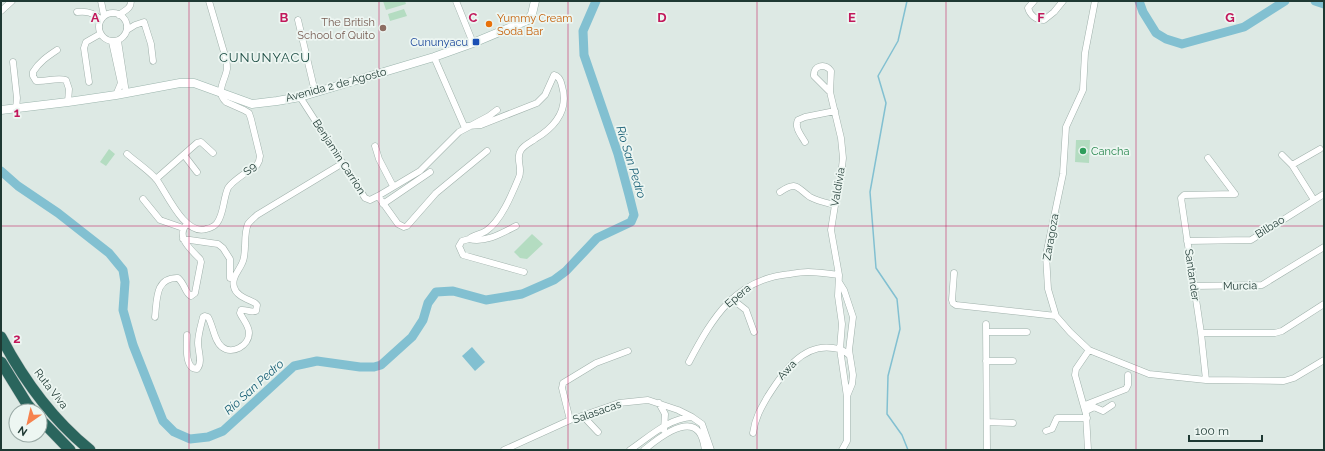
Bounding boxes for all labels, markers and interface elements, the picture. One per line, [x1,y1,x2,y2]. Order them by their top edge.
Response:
text: A [91,10,100,25]
text: B [280,10,289,25]
text: C [469,10,478,25]
text: D [657,10,667,25]
text: E [848,10,856,25]
text: F [1037,10,1045,25]
text: G [1225,10,1235,25]
place label: Yummy Cream Soda Bar [497,12,572,38]
place label: The British School of Quito [297,16,375,42]
marker: Yummy Cream Soda Bar [484,19,494,29]
marker: The British School of Quito [378,23,388,33]
place label: Cununyacu [410,36,468,49]
marker: Cununyacu [471,37,481,47]
district label: CUNUNYACU [219,50,311,65]
street label: Avenida 2 de Agosto [284,65,388,105]
text: 1 [14,105,21,120]
street label: Benjamin Carrion [310,117,368,197]
water label: Río San Pedro [613,124,649,200]
place label: Cancha [1091,145,1129,158]
marker: Cancha [1078,146,1088,156]
street label: S9 [241,160,259,178]
street label: Valdivia [828,166,848,208]
street label: Zaragoza [1040,213,1062,261]
street label: Bilbao [1253,213,1287,241]
street label: Santander [1182,248,1202,302]
street label: Murcia [1223,279,1257,293]
street label: Epera [722,281,754,311]
text: 2 [13,331,21,346]
water label: Río San Pedro [221,357,287,417]
street label: Awa [775,358,799,382]
street label: Ruta Viva [31,366,71,412]
street label: Salasacas [571,398,623,426]
north arrow [8,403,48,443]
scale bar [1189,417,1262,443]
text: N [16,423,30,439]
text: 100 m [1195,424,1229,438]

